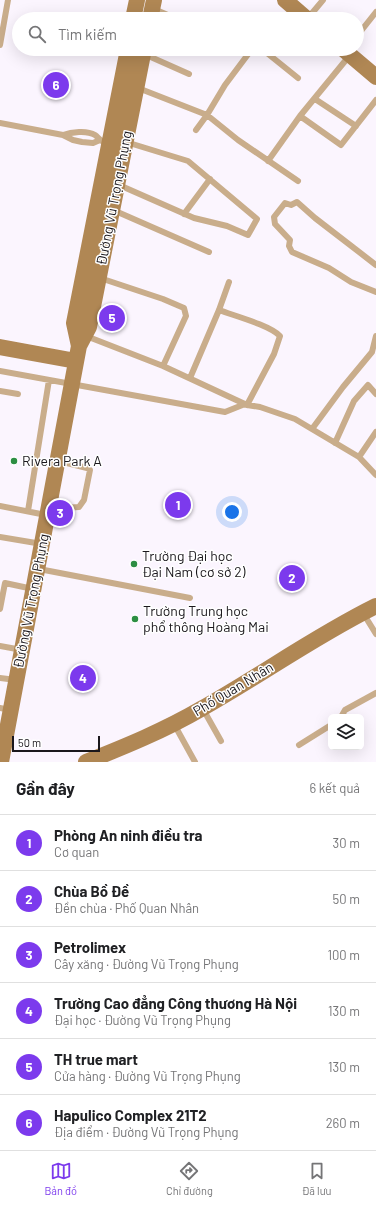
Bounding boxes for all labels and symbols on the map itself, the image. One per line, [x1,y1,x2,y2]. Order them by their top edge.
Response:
pin: 6 [43,70,69,100]
street label: Đường Vũ Trọng Phụng [92,129,135,267]
pin: 5 [99,303,125,333]
place label: Rivera Park A [22,452,102,469]
marker: Rivera Park A [9,456,19,466]
pin: 1 [165,490,191,520]
pin: 3 [47,498,73,528]
your location [222,502,242,522]
street label: Đường Vũ Trọng Phụng [9,532,52,670]
place label: Trường Đại học Đại Nam (cơ sở 2) [142,547,246,580]
marker: Trường Đại học Đại Nam (cơ sở 2) [129,559,139,569]
pin: 2 [279,563,305,593]
place label: Trường Trung học phổ thông Hoàng Mai [143,602,269,635]
marker: Trường Trung học phổ thông Hoàng Mai [130,614,140,624]
street label: Phố Quan Nhân [189,658,276,719]
pin: 4 [70,663,96,693]
scale bar [12,734,100,753]

